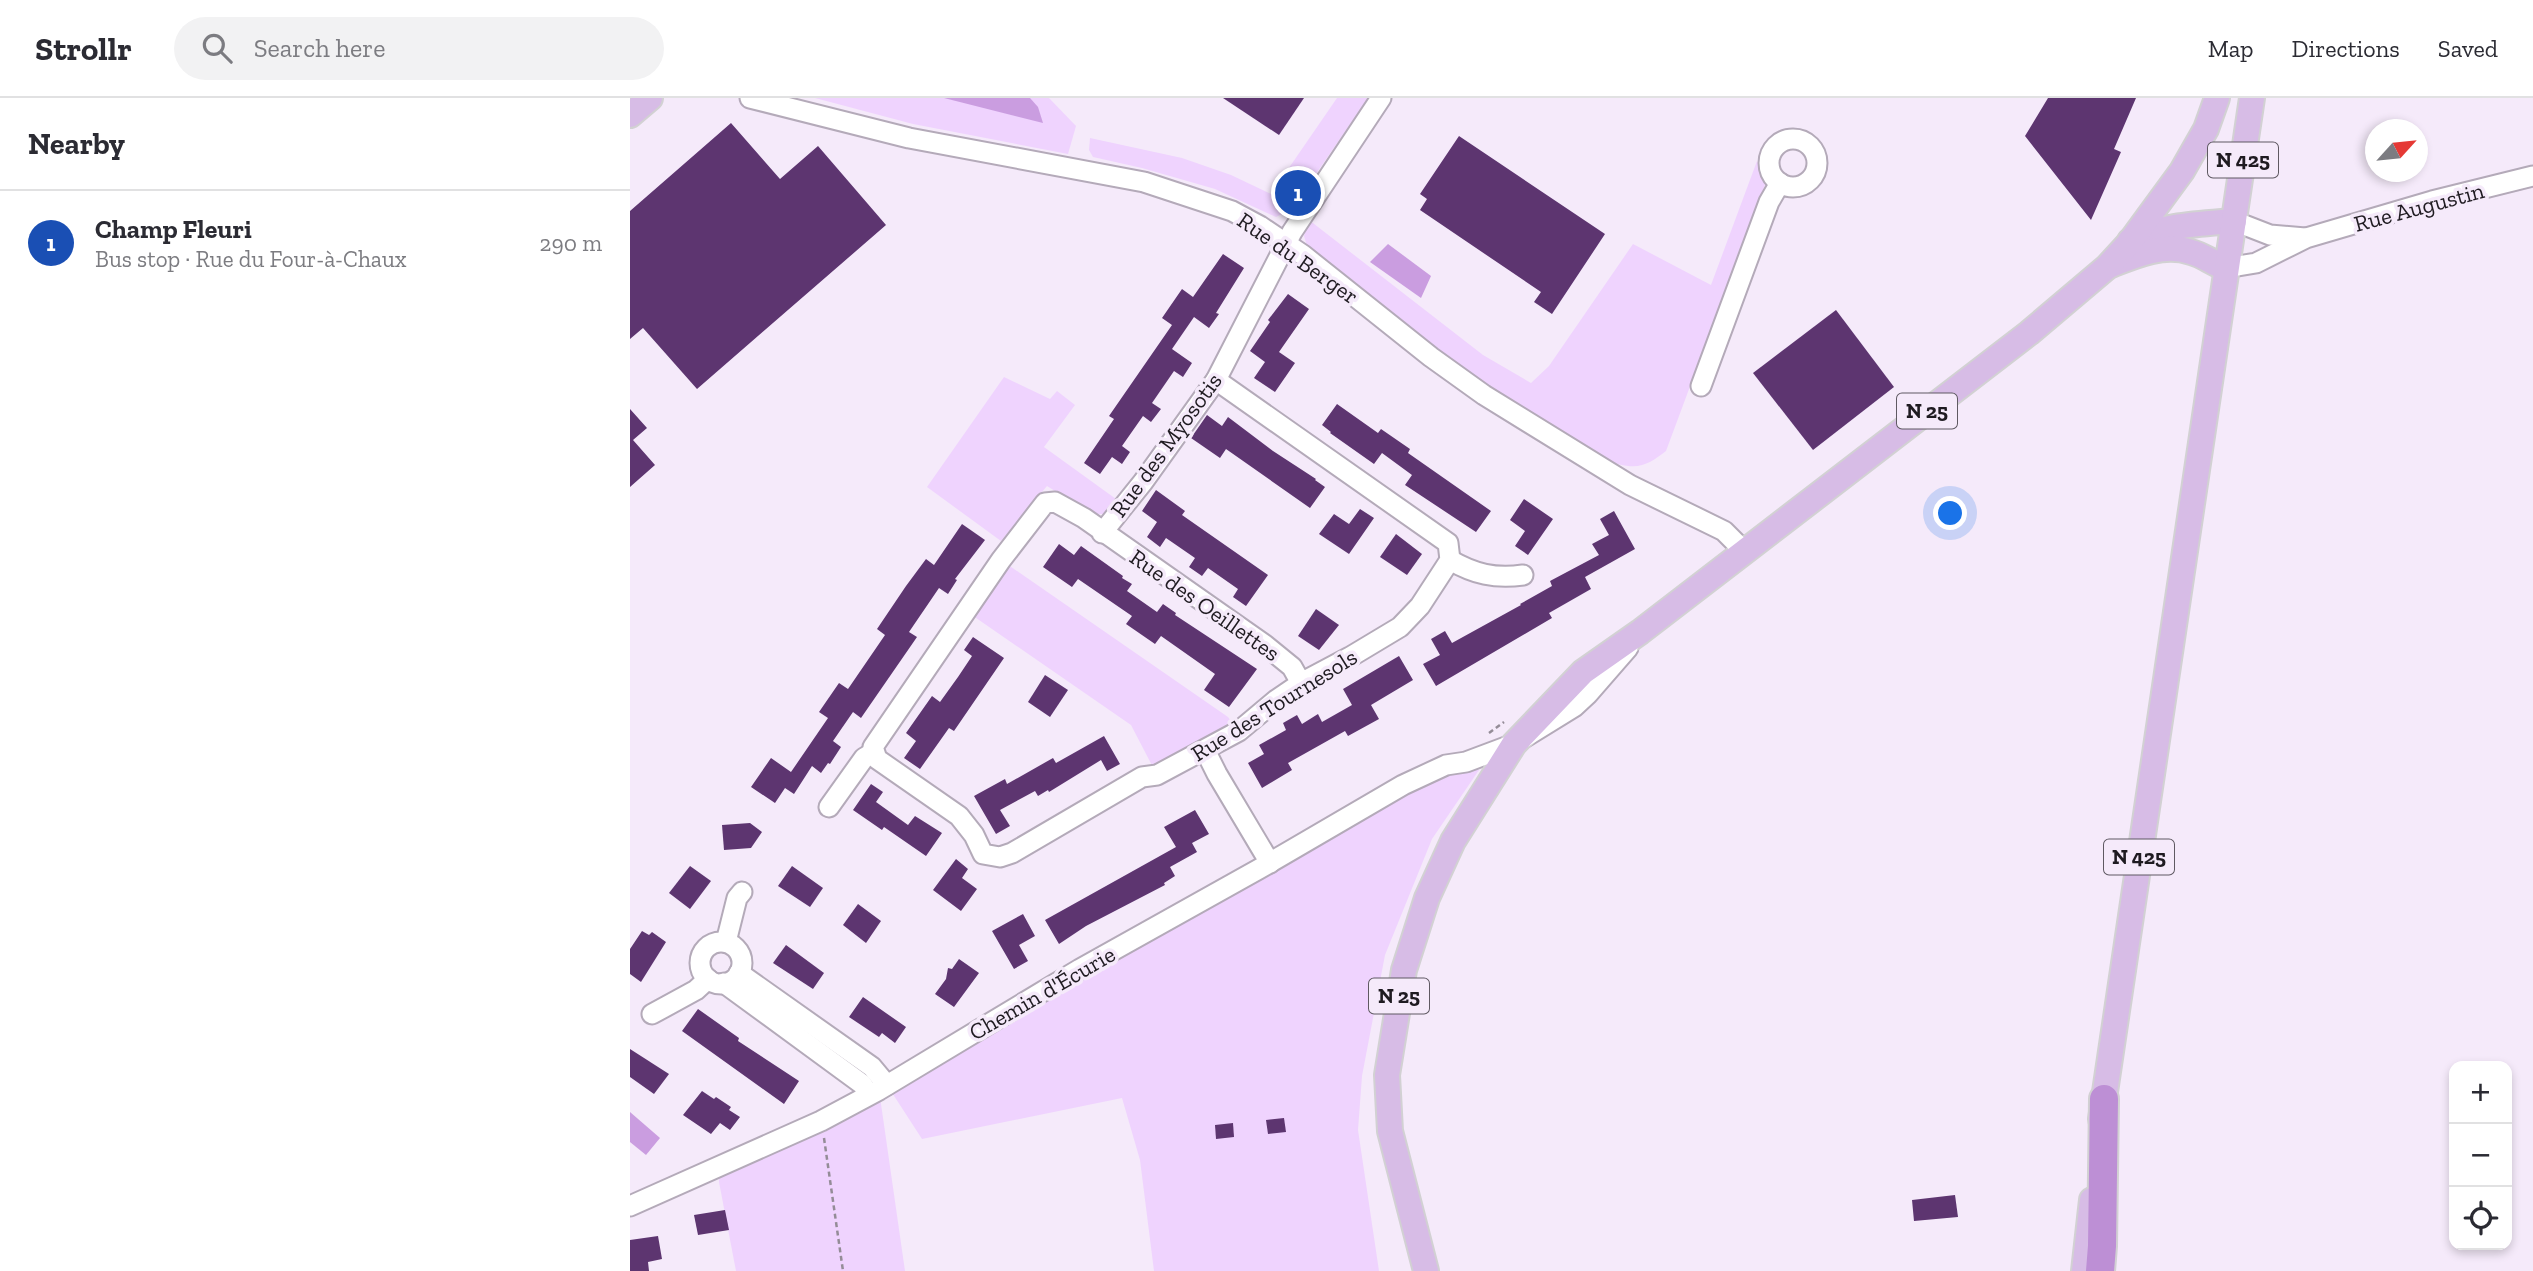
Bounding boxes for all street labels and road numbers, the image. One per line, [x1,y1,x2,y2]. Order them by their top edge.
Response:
road number: N 425 [2208,142,2278,178]
street label: Rue Augustin [2351,176,2487,238]
street label: Rue du Berger [1232,206,1364,310]
street label: Rue des Myosotis [1104,367,1228,523]
road number: N 25 [1897,394,1957,428]
street label: Rue des Oeillettes [1125,543,1285,667]
street label: Rue des Tournesols [1186,643,1362,767]
road number: N 425 [2104,840,2174,874]
street label: Chemin d'Écurie [964,940,1120,1046]
road number: N 25 [1369,978,1429,1014]

